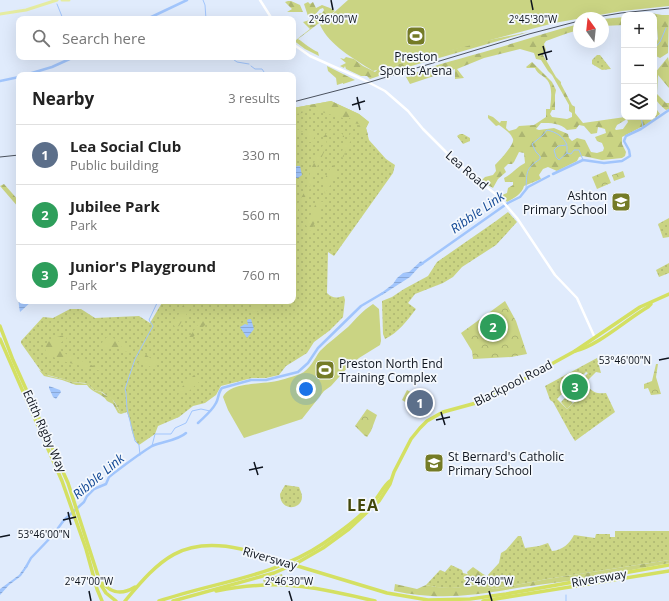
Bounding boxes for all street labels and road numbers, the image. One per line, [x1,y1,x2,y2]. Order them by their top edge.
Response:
street label: Lea Road [442,147,492,193]
street label: Blackpool Road [471,356,555,410]
street label: Edith Rigby Way [19,387,71,476]
street label: Riversway [241,542,300,574]
street label: Riversway [570,565,629,591]

